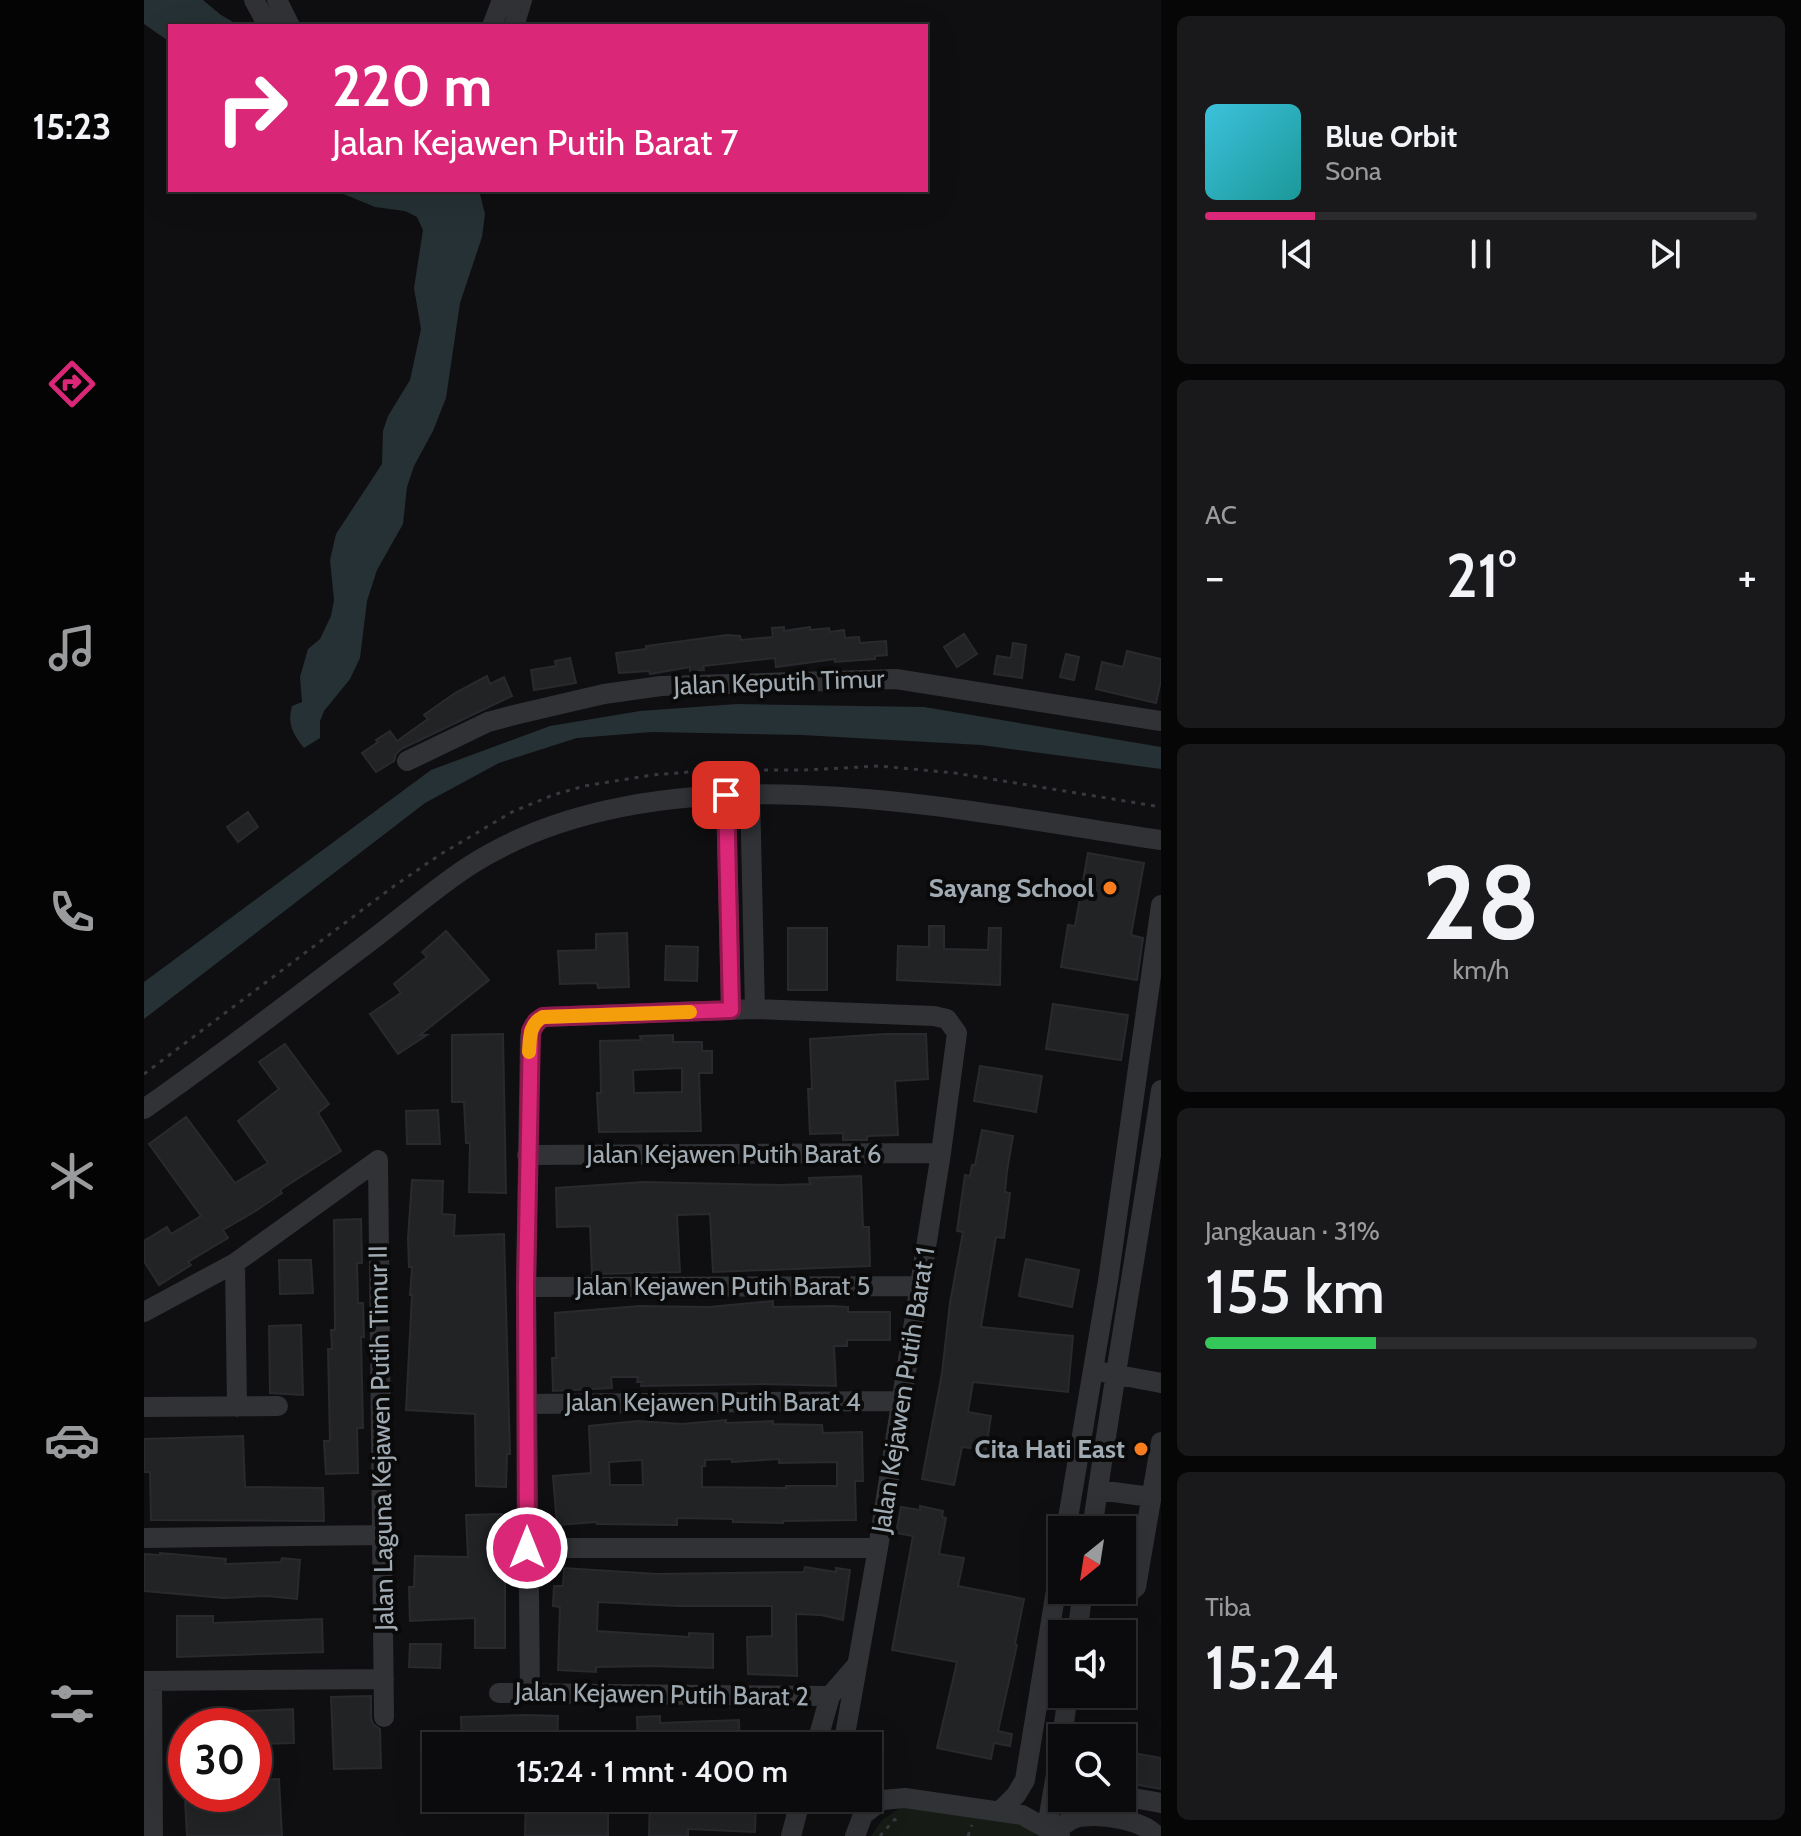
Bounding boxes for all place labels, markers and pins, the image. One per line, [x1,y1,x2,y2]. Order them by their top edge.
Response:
pin [692,761,760,829]
place label: Sayang School [929,872,1094,904]
marker: Sayang School [1101,879,1119,897]
place label: Cita Hati East [974,1433,1125,1465]
marker: Cita Hati East [1132,1440,1150,1458]

